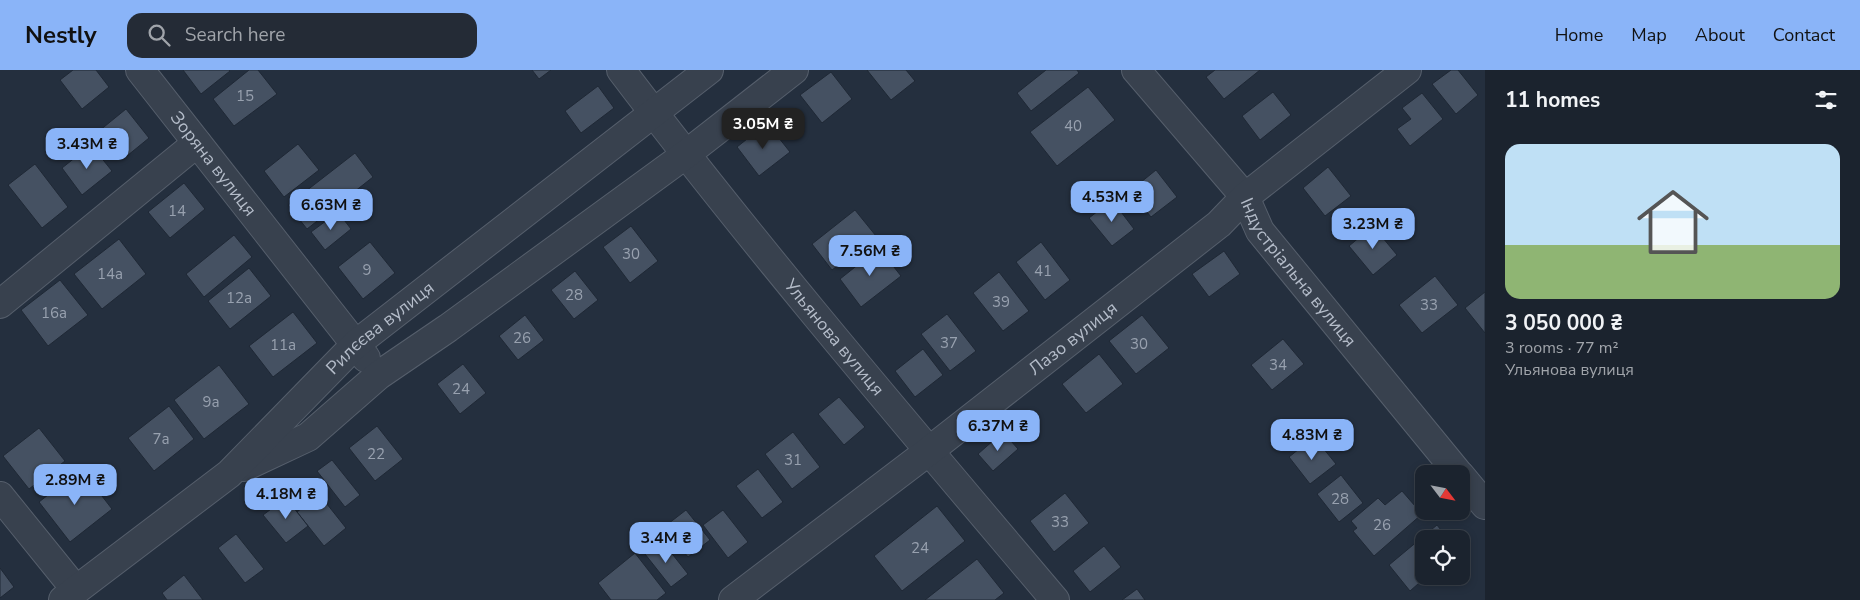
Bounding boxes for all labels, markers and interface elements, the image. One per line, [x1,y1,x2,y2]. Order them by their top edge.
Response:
search box [127,13,477,58]
text: Nestly [25,19,97,51]
icon: search [145,21,173,49]
text: Search here [185,22,285,48]
text: Home [1555,23,1603,47]
text: Map [1631,23,1667,47]
text: About [1695,23,1745,47]
text: Contact [1773,23,1835,47]
house number: 15 [236,86,254,106]
text: 11 homes [1505,86,1600,114]
icon: filters [1812,86,1840,114]
street label: Зоряна вулиця [165,106,262,221]
pin: 3.05M ₴ [717,108,809,150]
text: 3.05M ₴ [733,113,793,135]
house number: 40 [1064,116,1082,136]
pin: 3.43M ₴ [41,128,133,170]
text: 3.43M ₴ [57,133,117,155]
icon: home [1628,177,1718,267]
pin: 4.53M ₴ [1066,180,1158,223]
text: 4.53M ₴ [1082,186,1142,208]
pin: 6.63M ₴ [285,189,377,231]
text: 6.63M ₴ [301,194,361,216]
street label: Індустріальна вулиця [1235,194,1362,352]
house number: 14 [168,201,186,221]
pin: 3.23M ₴ [1327,208,1419,250]
text: 3.23M ₴ [1343,213,1403,235]
pin: 7.56M ₴ [824,234,916,277]
text: 7.56M ₴ [840,240,900,262]
house number: 30 [622,244,640,264]
house number: 9 [362,260,372,280]
house number: 41 [1034,261,1052,281]
house number: 14a [97,264,123,284]
street label: Ульянова вулиця [778,273,890,401]
street label: Рилєєва вулиця [321,276,439,380]
house number: 28 [565,285,583,305]
house number: 12а [226,288,252,308]
house number: 39 [992,292,1010,312]
house number: 33 [1420,295,1438,315]
street label: Лазо вулиця [1023,296,1122,381]
house number: 16a [41,303,67,323]
text: 3 050 000 ₴ [1505,309,1623,337]
house number: 26 [513,328,531,348]
house number: 37 [940,333,958,353]
house number: 30 [1130,334,1148,354]
house number: 11а [270,335,296,355]
text: 3 rooms · 77 m² [1505,337,1618,359]
house number: 34 [1269,355,1287,375]
text: Ульянова вулиця [1505,359,1634,381]
house number: 24 [452,379,470,399]
house number: 9а [202,392,220,412]
pin: 6.37M ₴ [952,410,1044,452]
text: 6.37M ₴ [968,415,1028,437]
pin: 4.83M ₴ [1266,418,1358,461]
text: 4.83M ₴ [1282,424,1342,446]
house number: 7а [152,429,170,449]
house number: 22 [367,444,385,464]
house number: 31 [784,450,802,470]
pin: 2.89M ₴ [29,464,121,506]
north arrow [1415,465,1470,520]
map controls [1415,465,1470,585]
text: 2.89M ₴ [45,469,105,491]
pin: 4.18M ₴ [240,478,332,520]
text: 4.18M ₴ [256,483,316,505]
house number: 28 [1331,489,1349,509]
house number: 33 [1051,512,1069,532]
house number: 26 [1373,515,1391,535]
pin: 3.4M ₴ [625,522,707,564]
text: 3.4M ₴ [641,527,691,549]
button: locate [1415,530,1470,585]
house number: 24 [911,538,929,558]

